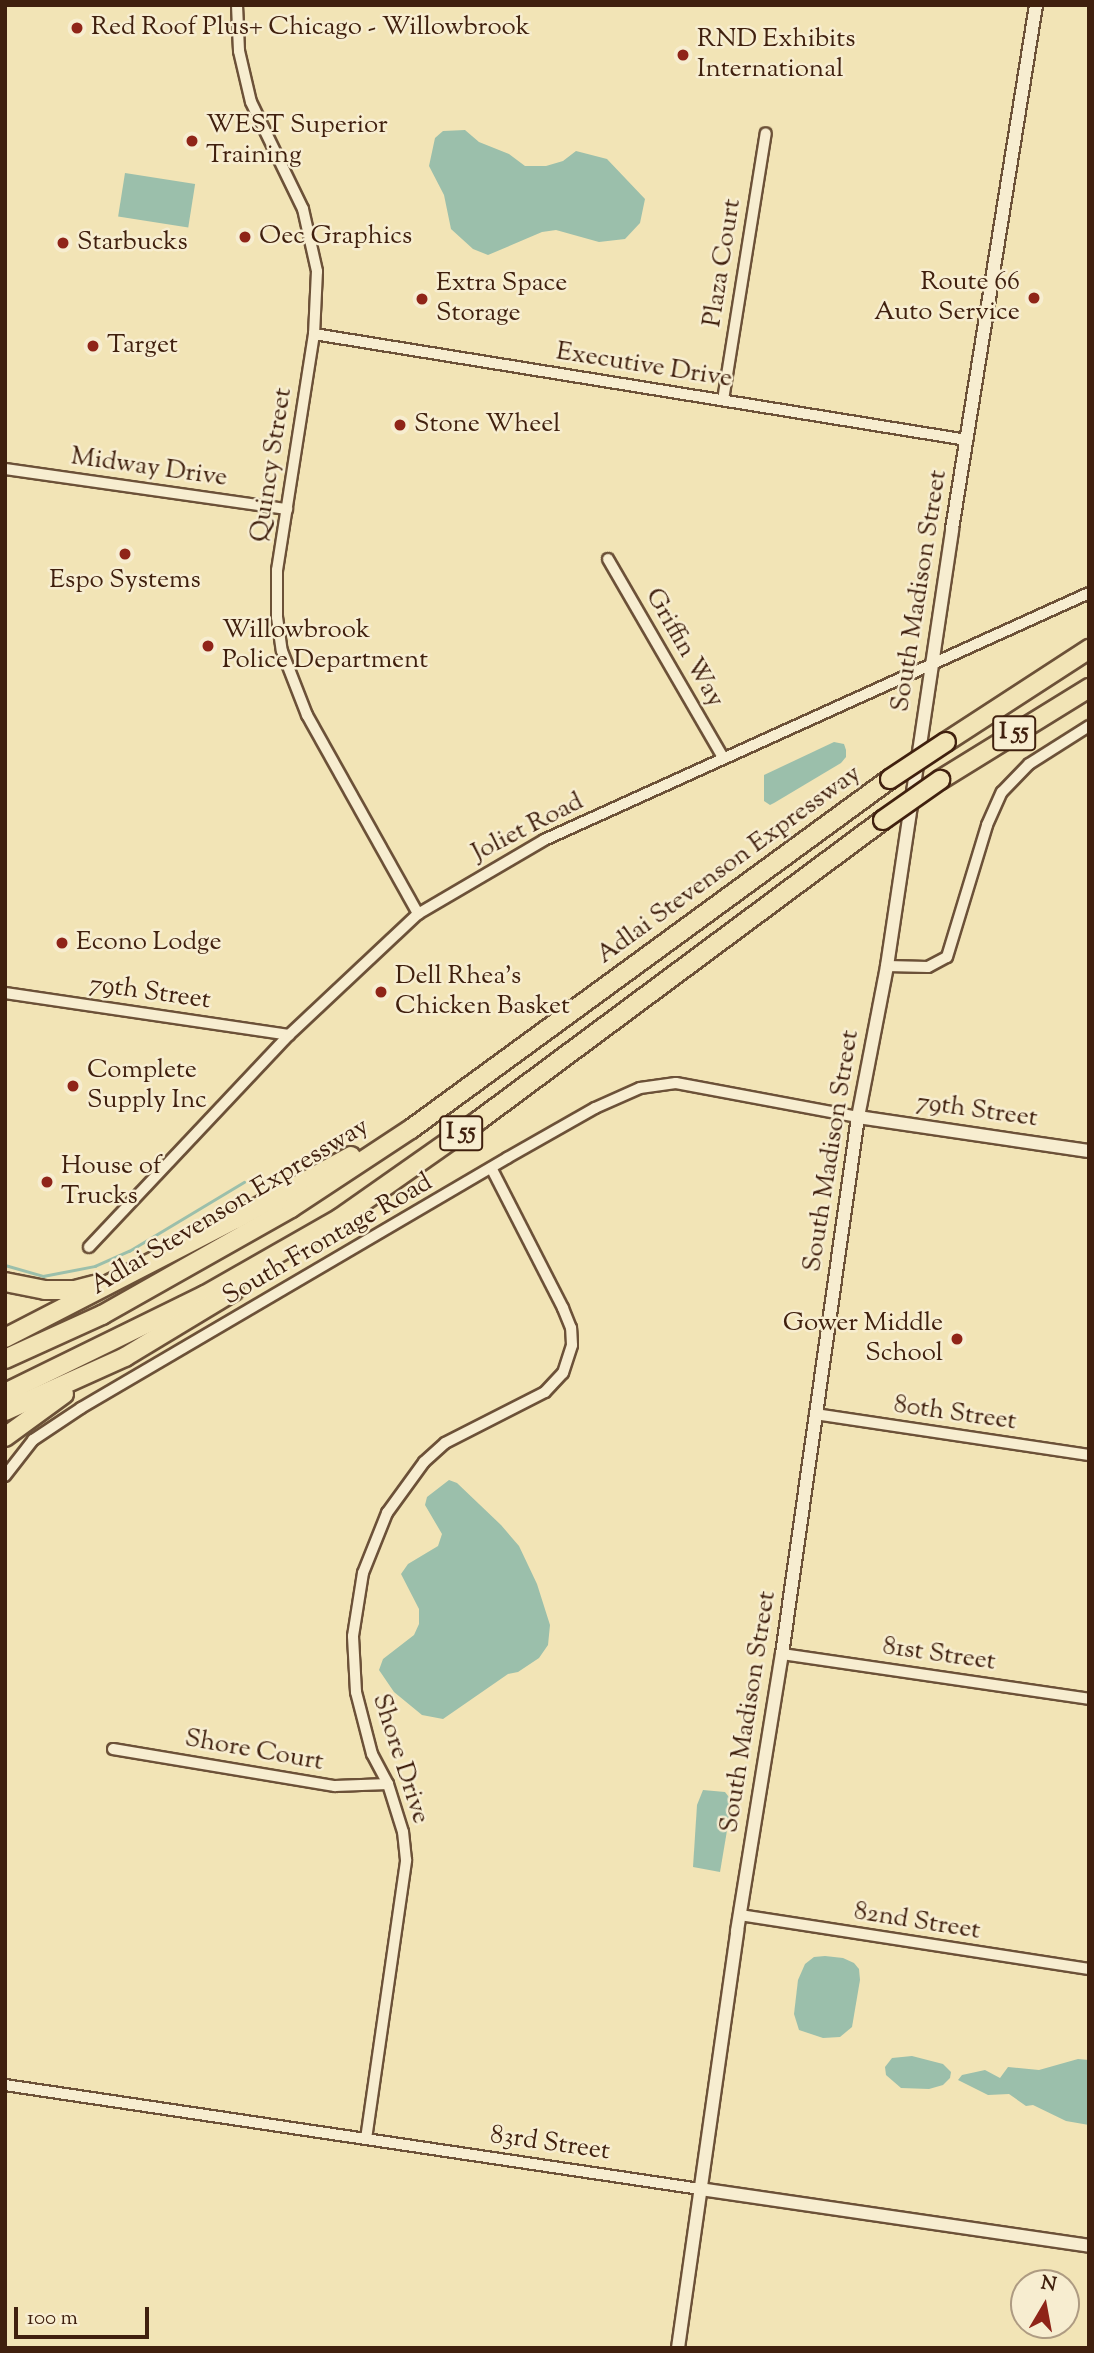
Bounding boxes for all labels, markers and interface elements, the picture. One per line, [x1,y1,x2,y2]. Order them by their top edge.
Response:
place label: Red Roof Plus+ Chicago - Willowbrook [91,12,530,44]
marker: Red Roof Plus+ Chicago - Willowbrook [69,20,85,36]
place label: RND Exhibits International [697,24,855,86]
marker: RND Exhibits International [675,47,691,63]
place label: WEST Superior Training [206,110,388,172]
marker: WEST Superior Training [184,133,200,149]
street label: Plaza Court [697,197,749,329]
place label: Oec Graphics [259,221,412,253]
place label: Starbucks [77,227,188,259]
marker: Oec Graphics [237,229,253,245]
marker: Starbucks [55,235,71,251]
place label: Route 66 Auto Service [874,267,1020,328]
place label: Extra Space Storage [436,268,567,330]
marker: Route 66 Auto Service [1026,290,1042,306]
marker: Extra Space Storage [414,291,430,307]
place label: Target [107,330,178,362]
street label: Executive Drive [554,337,734,395]
marker: Target [85,338,101,354]
street label: Quincy Street [244,386,300,544]
place label: Stone Wheel [414,409,561,441]
marker: Stone Wheel [392,417,408,433]
street label: Midway Drive [69,442,229,494]
street label: South Madison Street [885,468,955,714]
marker: Espo Systems [117,546,133,562]
place label: Espo Systems [49,565,201,597]
street label: Griffin Way [637,583,731,713]
place label: Willowbrook Police Department [222,615,428,676]
marker: Willowbrook Police Department [200,638,216,654]
road number: I 55 [991,712,1037,754]
street label: Adlai Stevenson Expressway [591,759,867,971]
street label: Joliet Road [467,787,589,869]
place label: Econo Lodge [76,927,222,959]
marker: Econo Lodge [54,935,70,951]
place label: Dell Rhea's Chicken Basket [395,961,570,1023]
street label: 79th Street [87,969,213,1017]
marker: Dell Rhea's Chicken Basket [373,984,389,1000]
street label: South Madison Street [797,1028,867,1274]
place label: Complete Supply Inc [87,1055,207,1116]
marker: Complete Supply Inc [65,1078,81,1094]
street label: 79th Street [914,1087,1040,1135]
street label: Adlai Stevenson Expressway [85,1112,375,1302]
road number: I 55 [438,1112,484,1154]
place label: House of Trucks [61,1151,162,1212]
street label: South Frontage Road [218,1167,438,1313]
marker: House of Trucks [39,1174,55,1190]
place label: Gower Middle School [783,1308,943,1370]
marker: Gower Middle School [949,1331,965,1347]
street label: 80th Street [892,1390,1018,1438]
street label: South Madison Street [714,1589,784,1835]
street label: 81st Street [881,1632,997,1678]
street label: Shore Drive [364,1690,436,1828]
street label: Shore Court [182,1723,326,1779]
street label: 82nd Street [852,1897,982,1947]
street label: 83rd Street [488,2120,612,2168]
north arrow [1010,2269,1080,2339]
text: N [1039,2270,1058,2299]
scale bar [18,2294,152,2338]
text: 100 m [27,2304,78,2334]

